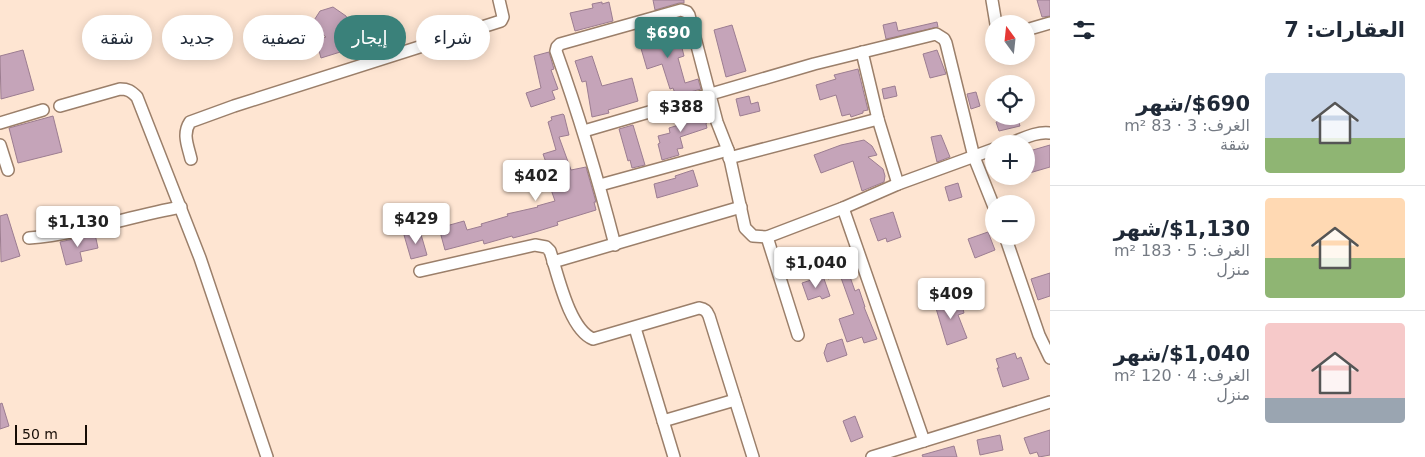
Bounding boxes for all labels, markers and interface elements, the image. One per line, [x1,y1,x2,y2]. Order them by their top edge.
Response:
chip: شقة [82,15,152,60]
chip: جديد [162,15,233,60]
chip: تصفية [243,15,324,60]
chip: إيجار [334,15,406,60]
chip: شراء [416,15,490,60]
north arrow [985,15,1035,65]
map controls [985,15,1035,245]
icon: filters [1070,16,1098,44]
pin: $690 [638,17,698,59]
text: العقارات: 7 [1284,18,1405,42]
text: $690 [646,23,690,42]
button: locate [985,75,1035,125]
pin: $388 [651,90,711,133]
text: $690/شهر [1136,92,1250,116]
icon: home [1305,93,1365,153]
text: $388 [659,97,703,116]
text: الغرف: 3 · 83 m² [1124,116,1250,135]
button: + [985,135,1035,185]
text: شقة [1220,135,1250,154]
pin: $402 [506,160,566,202]
text: $402 [514,166,558,185]
button: − [985,195,1035,245]
pin: $429 [386,202,446,245]
pin: $1,130 [37,206,119,248]
text: $429 [394,209,438,228]
text: $1,130 [47,212,109,231]
text: $1,130/شهر [1114,217,1250,241]
icon: home [1305,218,1365,278]
text: الغرف: 5 · 183 m² [1114,241,1250,260]
pin: $1,040 [775,246,857,289]
text: $1,040 [785,253,847,272]
text: منزل [1216,260,1250,279]
pin: $409 [921,278,981,320]
text: $409 [929,284,973,303]
text: $1,040/شهر [1114,342,1250,366]
icon: home [1305,343,1365,403]
text: الغرف: 4 · 120 m² [1114,366,1250,385]
text: منزل [1216,385,1250,404]
scale bar [15,422,88,445]
text: 50 m [22,426,58,442]

